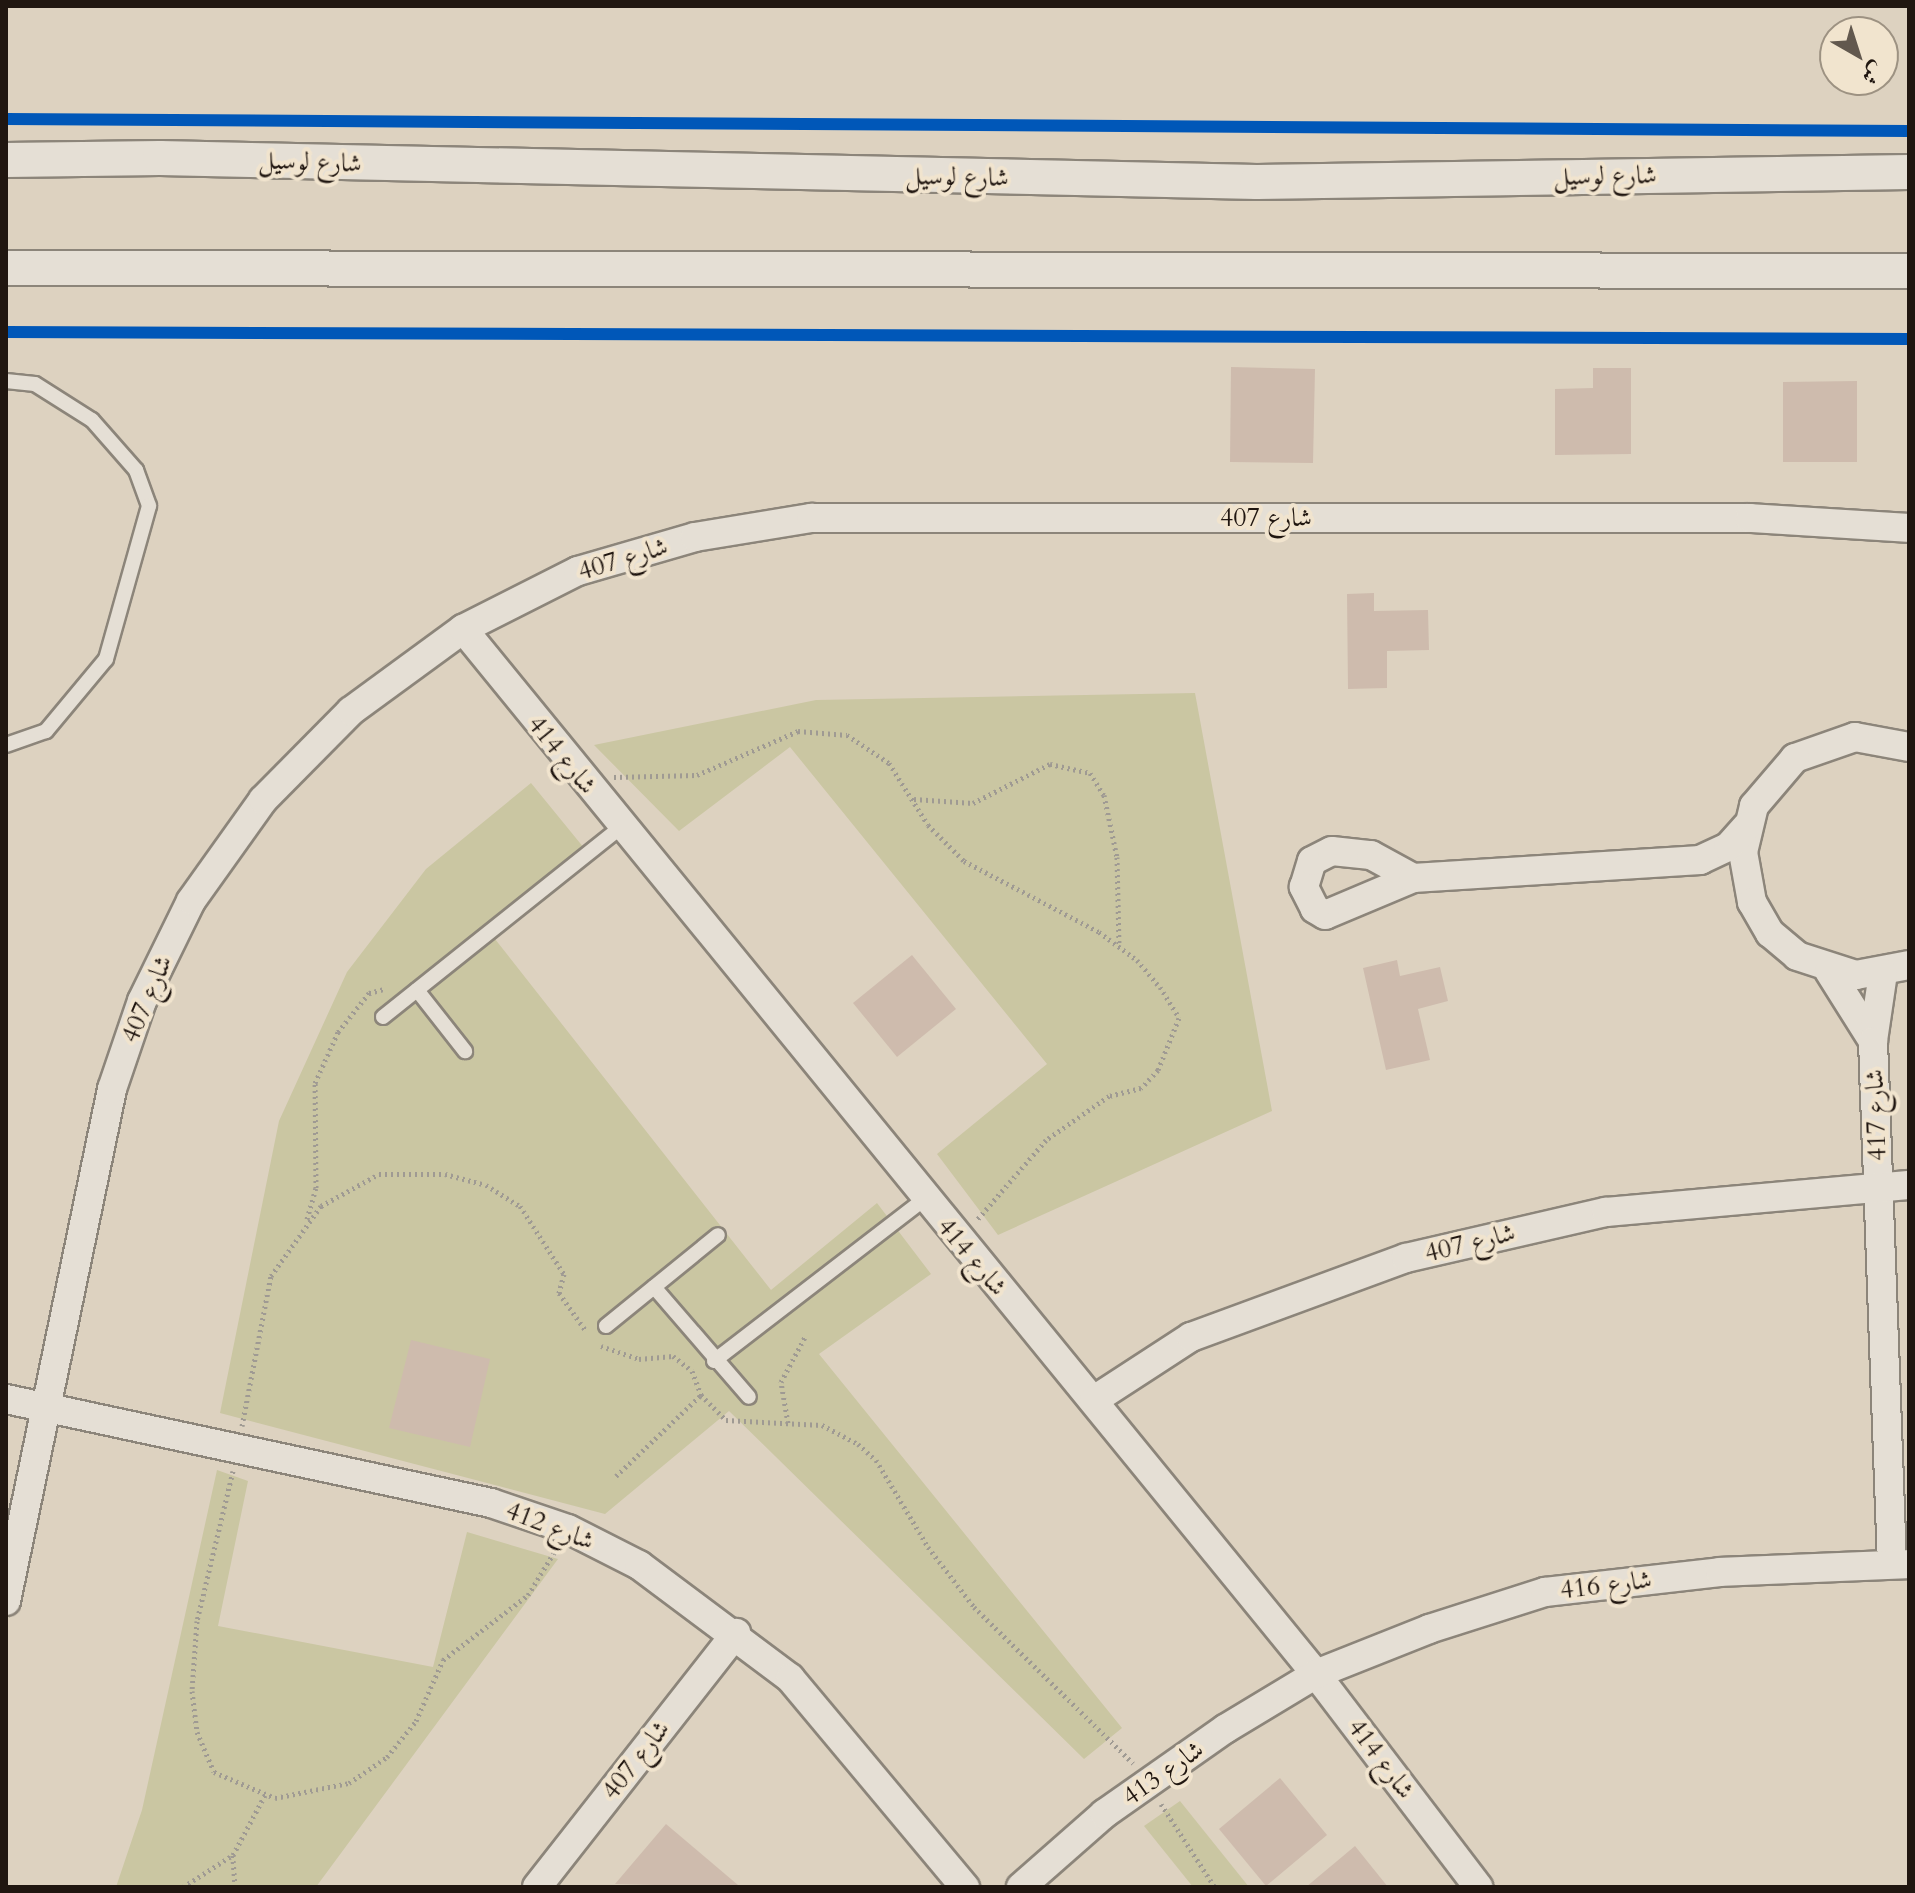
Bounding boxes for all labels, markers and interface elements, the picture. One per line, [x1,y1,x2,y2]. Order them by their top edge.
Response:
north arrow [1819,16,1899,96]
text: ش [1855,55,1891,92]
street label: شارع لوسيل [258,145,362,179]
street label: شارع لوسيل [1553,159,1657,193]
street label: شارع لوسيل [905,160,1009,194]
street label: شارع 407 [1220,502,1312,534]
street label: شارع 407 [574,531,672,587]
street label: شارع 414 [521,709,603,801]
street label: شارع 407 [115,951,179,1047]
street label: شارع 417 [1859,1068,1893,1162]
street label: شارع 414 [930,1212,1014,1302]
street label: شارع 407 [1422,1217,1518,1269]
street label: شارع 412 [501,1495,599,1557]
street label: شارع 416 [1558,1564,1654,1606]
street label: شارع 414 [1341,1713,1421,1805]
street label: شارع 407 [595,1714,677,1806]
street label: شارع 413 [1116,1734,1210,1812]

